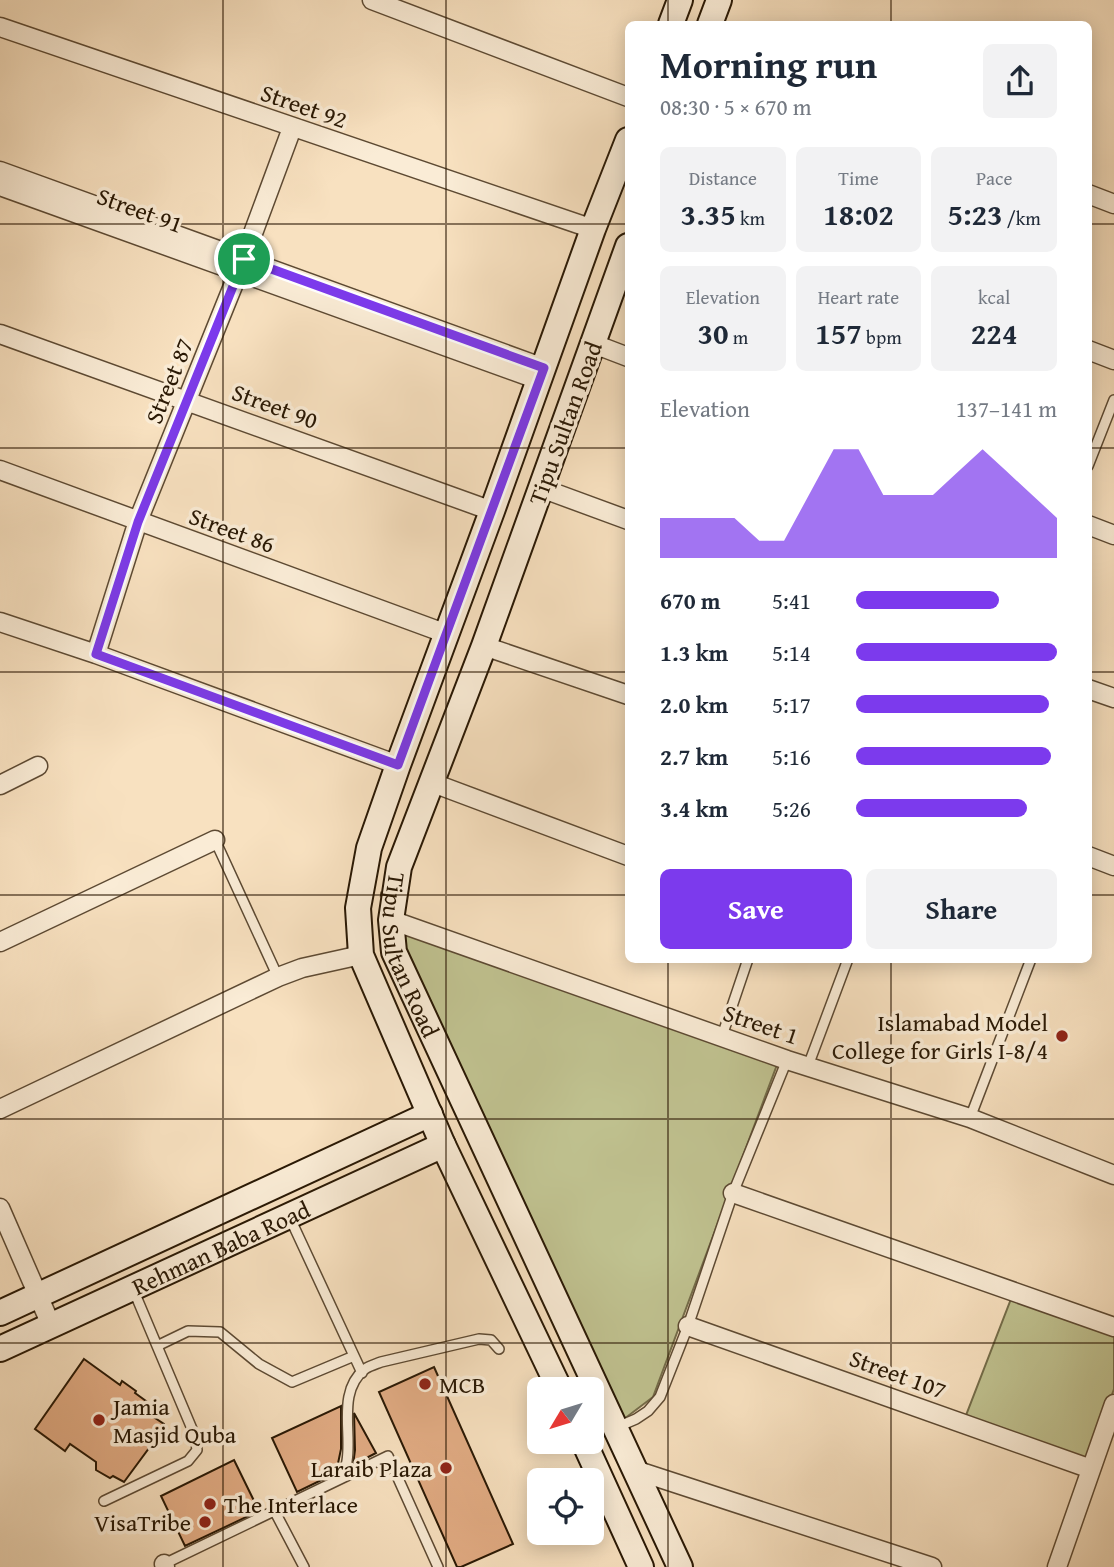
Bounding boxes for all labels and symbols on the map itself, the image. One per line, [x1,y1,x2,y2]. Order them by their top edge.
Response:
street label: Street 92 [256,75,352,137]
street label: Street 91 [92,178,188,242]
pin [214,229,274,289]
street label: Street 87 [136,333,202,429]
street label: Tipu Sultan Road [519,336,611,510]
street label: Street 90 [227,374,323,438]
street label: Street 86 [184,498,280,562]
street label: Tipu Sultan Road [373,871,449,1043]
street label: Street 1 [719,995,803,1053]
place label: Islamabad Model College for Girls I-8/4 [832,1005,1048,1068]
marker: Islamabad Model College for Girls I-8/4 [1054,1028,1070,1044]
street label: Rehman Baba Road [126,1191,316,1304]
street label: Street 107 [845,1340,951,1408]
place label: MCB [439,1367,485,1402]
marker: MCB [417,1376,433,1392]
north arrow [527,1377,604,1454]
place label: Jamia Masjid Quba [110,1389,237,1452]
marker: Jamia Masjid Quba [91,1412,107,1428]
place label: Laraib Plaza [311,1451,433,1486]
marker: Laraib Plaza [438,1460,454,1476]
place label: The Interlace [224,1487,358,1522]
marker: The Interlace [202,1496,218,1512]
place label: VisaTribe [94,1505,191,1540]
marker: VisaTribe [197,1514,213,1530]

